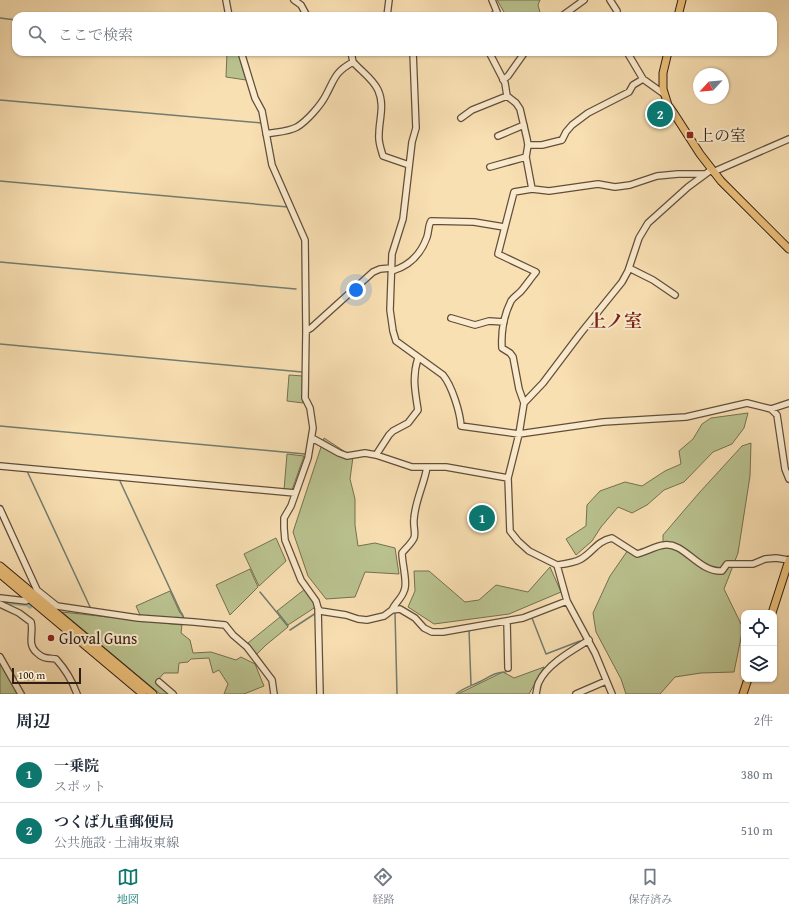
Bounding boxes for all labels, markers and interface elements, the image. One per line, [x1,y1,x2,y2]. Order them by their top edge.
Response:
search box [12,12,777,56]
icon: search [26,23,48,45]
text: ここで検索 [58,24,133,45]
north arrow [693,68,729,104]
pin: 2 [647,99,673,129]
place label: 上の室 [698,123,746,147]
marker: 上の室 [685,130,695,140]
your location [346,280,366,300]
district label: 上ノ室 [588,307,642,334]
pin: 1 [469,503,495,533]
map controls [741,610,777,682]
button: locate [741,610,777,646]
place label: Gloval Guns [59,626,137,650]
marker: Gloval Guns [46,633,56,643]
button: layers [741,646,777,682]
scale bar [12,666,81,685]
text: 100 m [18,667,45,683]
text: 周辺 [16,708,50,733]
text: 2件 [754,711,773,730]
text: 一乗院 [54,755,99,776]
text: 1 [26,765,32,784]
text: 380 m [741,765,773,784]
text: スポット [54,777,106,796]
text: つくば九重郵便局 [54,811,174,832]
text: 2 [26,821,32,840]
text: 510 m [741,821,773,840]
text: 公共施設 · 土浦坂東線 [54,833,179,852]
tab: 地図 [117,866,139,907]
tab: 経路 [372,866,394,907]
tab: 保存済み [628,866,672,907]

